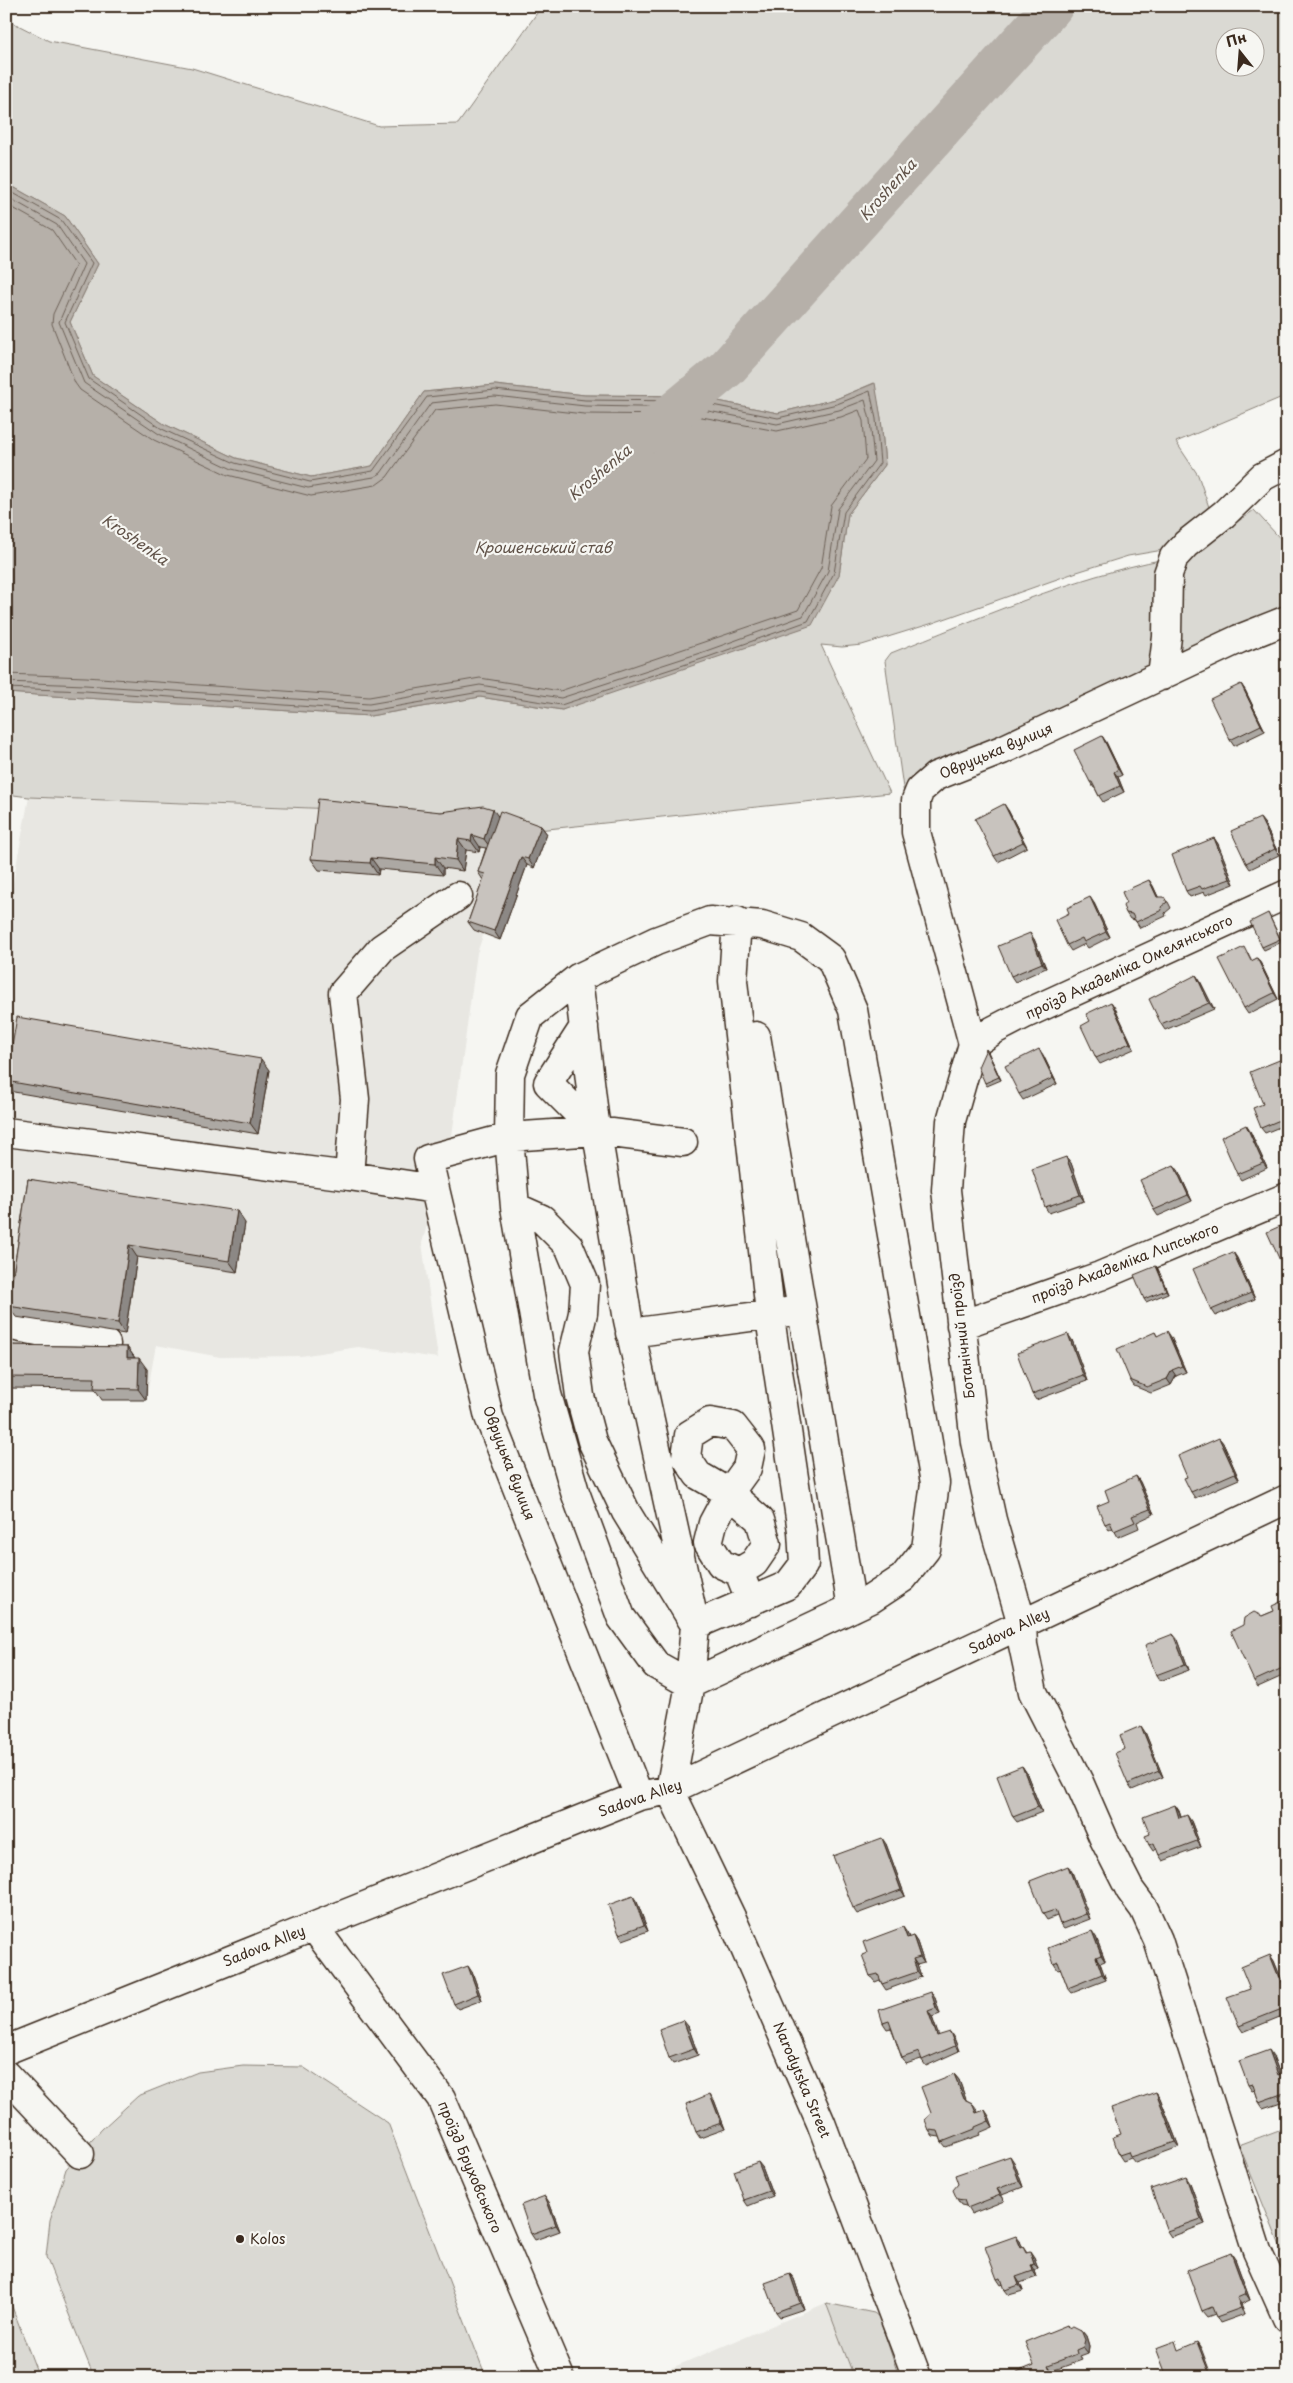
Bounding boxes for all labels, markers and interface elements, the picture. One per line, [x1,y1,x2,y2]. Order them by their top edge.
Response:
text: Пн [1223,26,1249,52]
north arrow [1216,28,1266,78]
water label: Kroshenka [853,152,921,225]
water label: Kroshenka [562,438,636,505]
water label: Kroshenka [98,507,174,570]
water label: Крошенський став [474,535,614,558]
street label: Овруцька вулиця [936,717,1056,784]
street label: проїзд Академіка Омелянського [1021,909,1236,1024]
street label: проїзд Академіка Липського [1028,1217,1222,1308]
street label: Ботанічний проїзд [943,1272,980,1400]
street label: Овруцька вулиця [478,1403,541,1523]
street label: Sadova Alley [965,1602,1053,1659]
street label: Sadova Alley [595,1773,684,1822]
street label: Sadova Alley [219,1919,308,1972]
street label: Narodytska Street [769,2019,836,2141]
street label: проїзд Бруховського [433,2097,508,2236]
place label: Kolos [250,2228,285,2249]
marker: Kolos [234,2233,246,2245]

